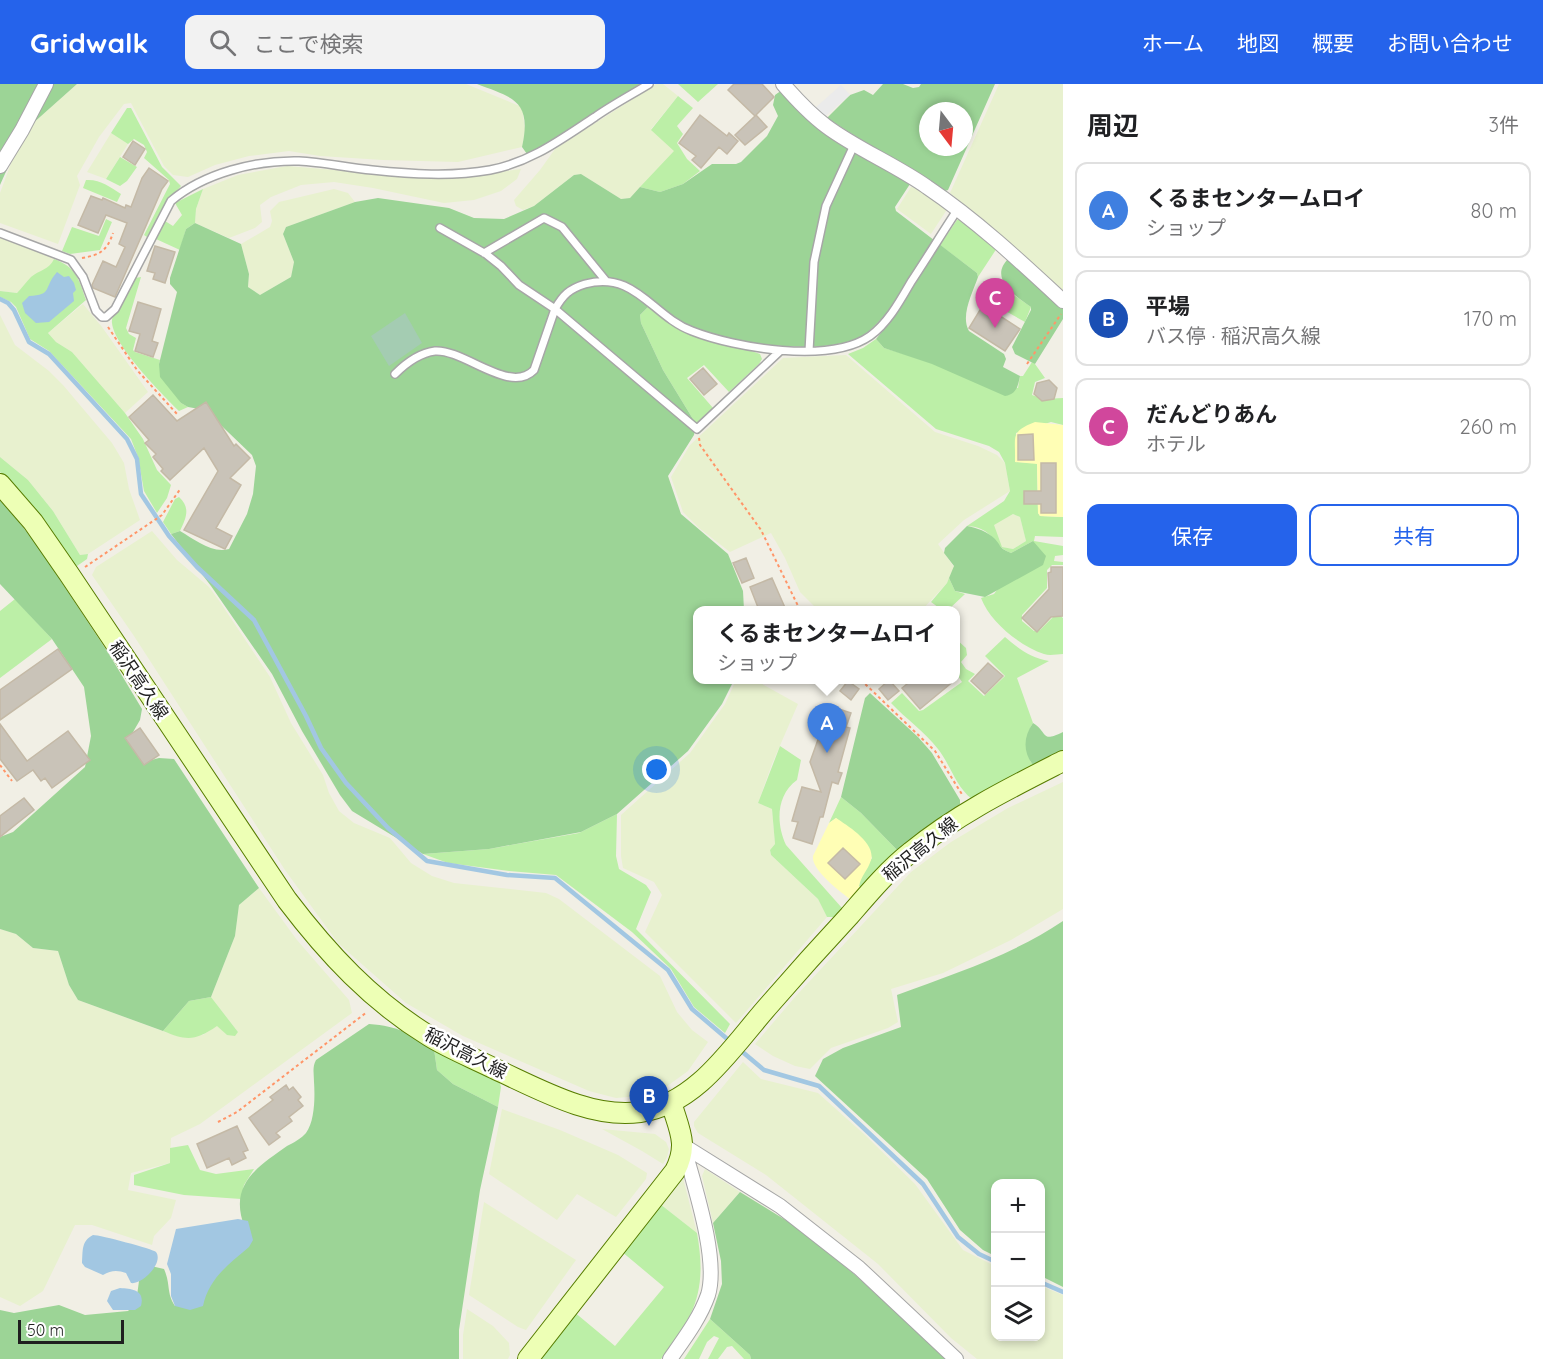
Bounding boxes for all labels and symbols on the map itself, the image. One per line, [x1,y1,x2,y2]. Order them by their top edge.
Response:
north arrow [919,102,973,156]
pin: C [976,278,1014,328]
street label: 稲沢高久線 [104,636,174,724]
pin: A [808,704,846,753]
your location [642,755,671,784]
street label: 稲沢高久線 [878,812,962,886]
street label: 稲沢高久線 [421,1022,511,1084]
pin: B [630,1076,668,1126]
scale bar [18,1317,124,1344]

